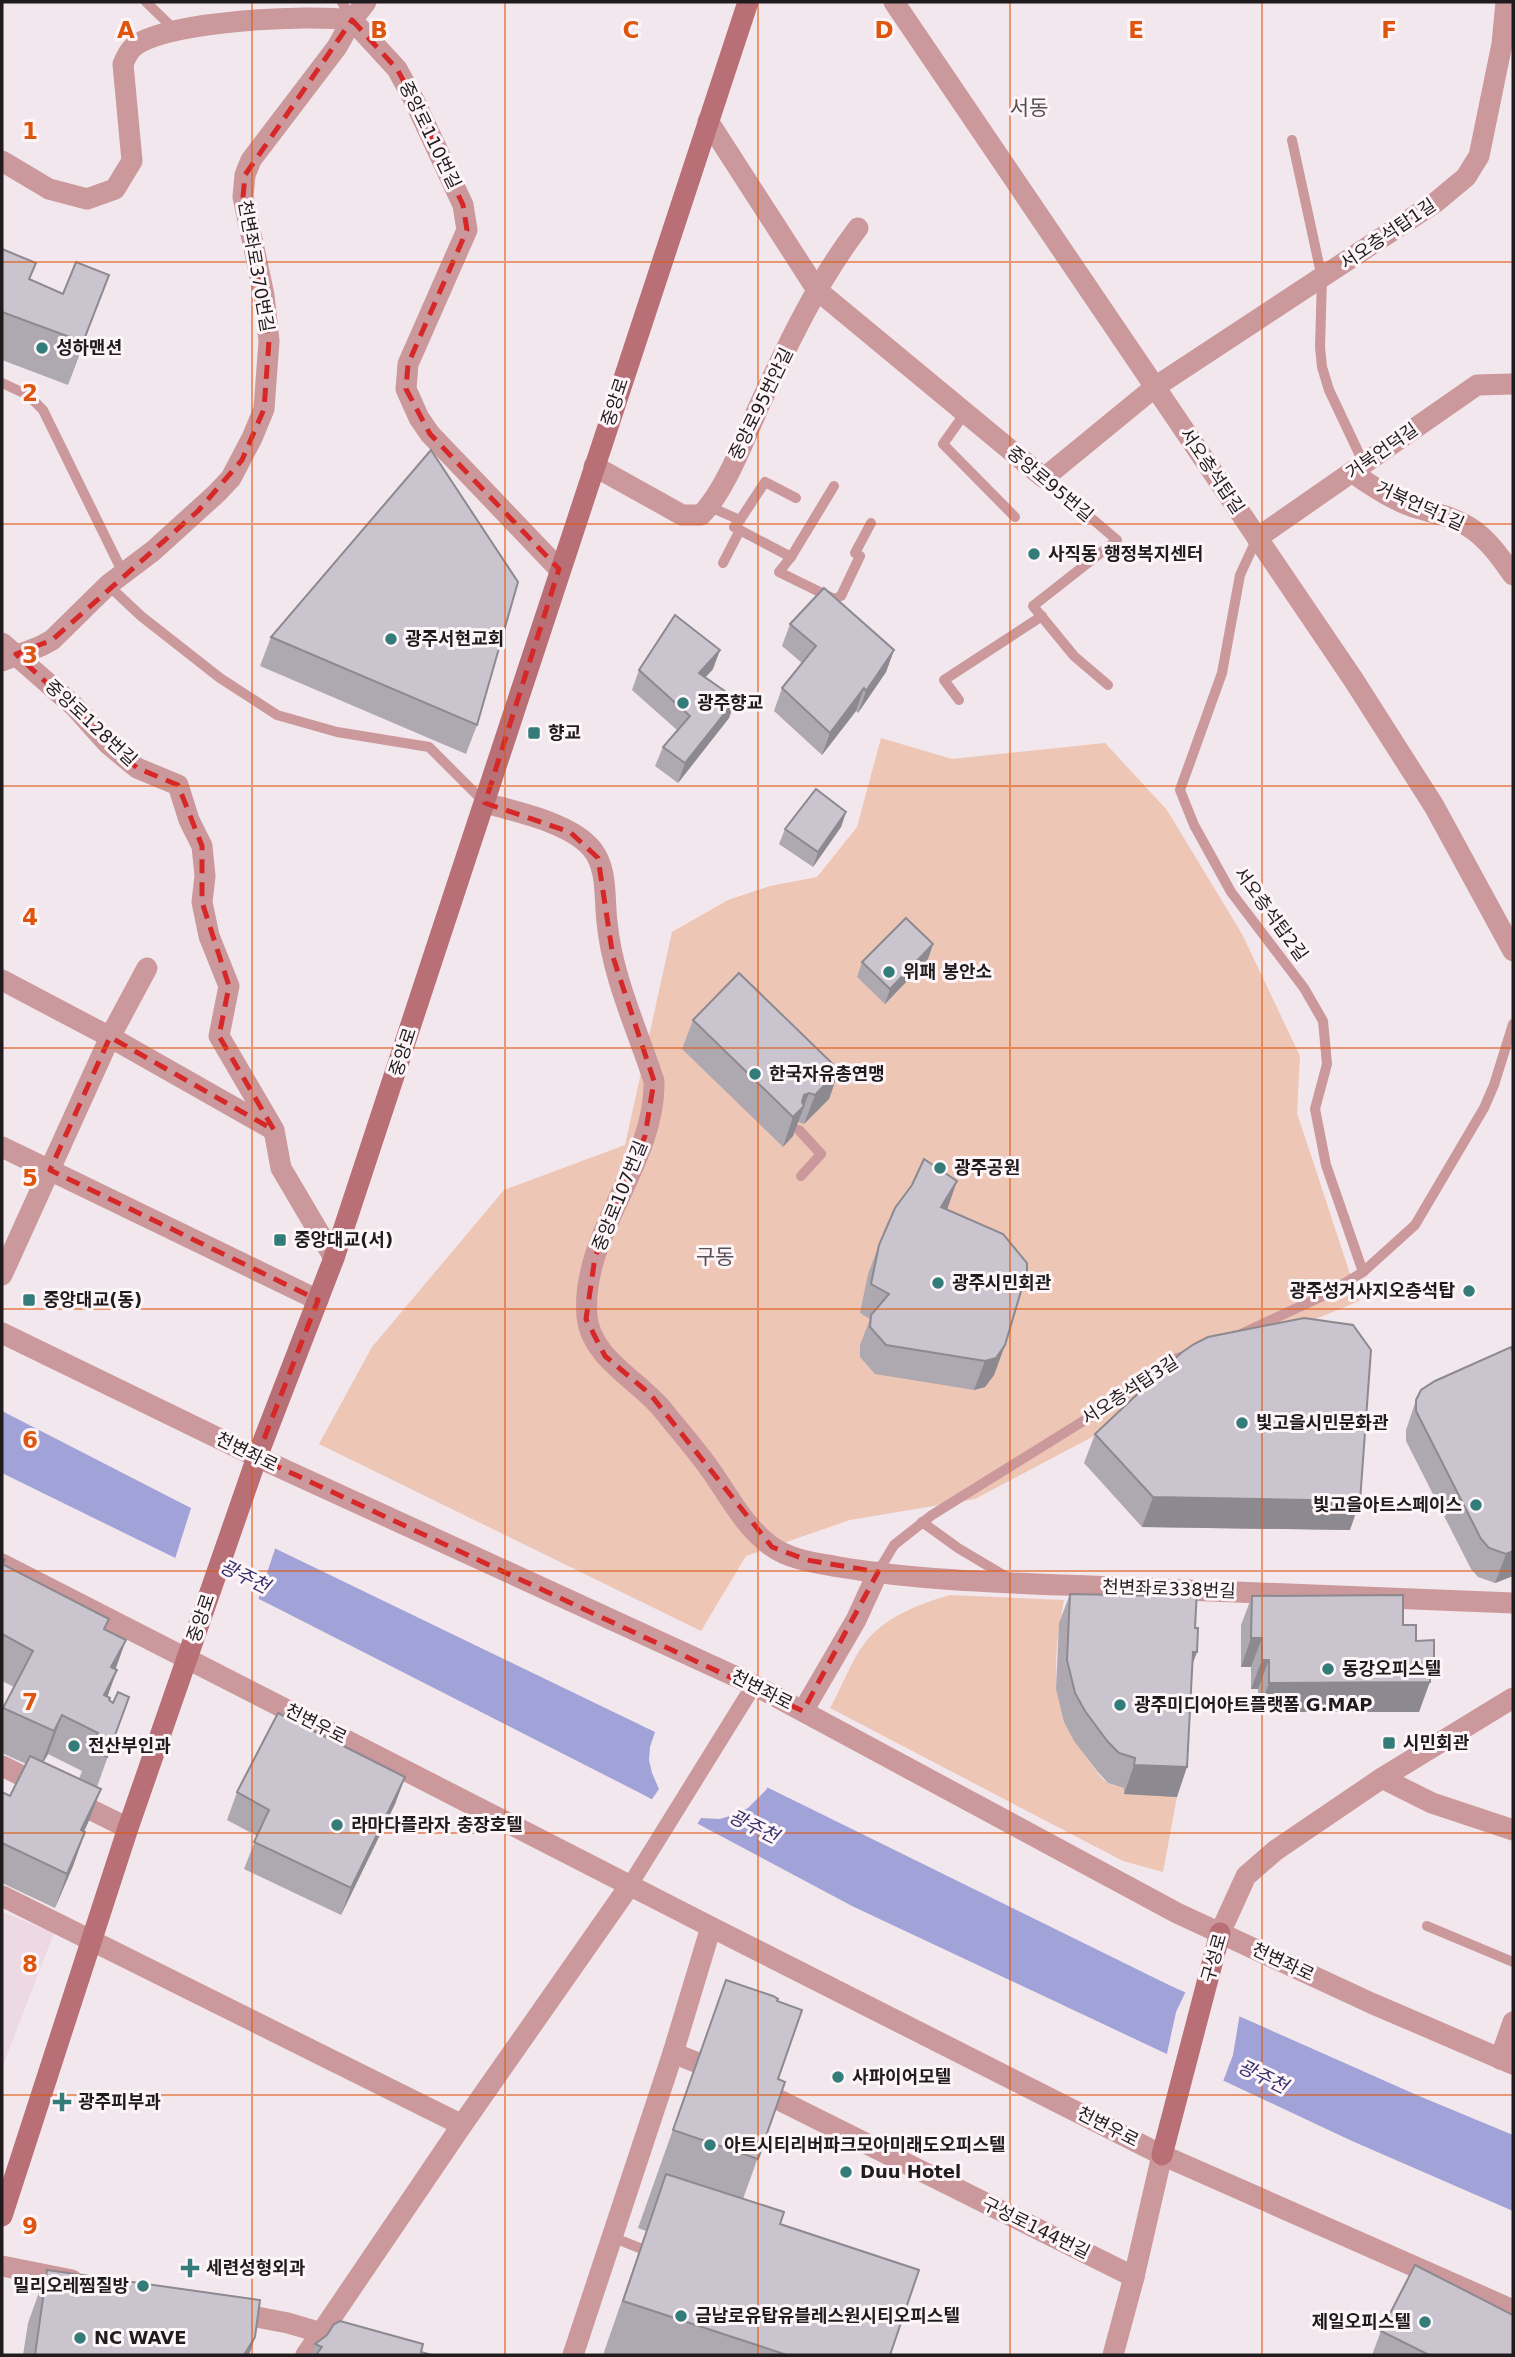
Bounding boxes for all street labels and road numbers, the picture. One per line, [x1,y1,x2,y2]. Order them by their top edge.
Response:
street label: 중앙로110번길 [395,78,466,192]
street label: 서오층석탑1길 [1336,194,1440,273]
street label: 천변좌로370번길 [235,198,278,334]
street label: 중앙로95번안길 [724,344,797,463]
street label: 중앙로 [597,375,632,429]
street label: 거북언덕길 [1342,418,1422,483]
street label: 서오층석탑길 [1176,424,1249,518]
street label: 중앙로95번길 [1003,442,1098,526]
street label: 거북언덕1길 [1373,477,1468,534]
street label: 중앙로128번길 [41,675,141,770]
street label: 서오층석탑2길 [1230,863,1312,965]
street label: 중앙로 [385,1025,420,1079]
street label: 중앙로107번길 [588,1138,651,1254]
street label: 서오층석탑3길 [1078,1351,1182,1429]
street label: 천변좌로 [213,1428,282,1476]
street label: 천변좌로338번길 [1102,1576,1236,1601]
street label: 중앙로 [183,1591,219,1645]
street label: 천변좌로 [728,1665,797,1714]
street label: 천변우로 [282,1699,351,1748]
street label: 구성로 [1197,1931,1230,1985]
street label: 천변좌로 [1249,1938,1318,1985]
street label: 천변우로 [1074,2102,1143,2151]
street label: 구성로144번길 [979,2192,1093,2263]

